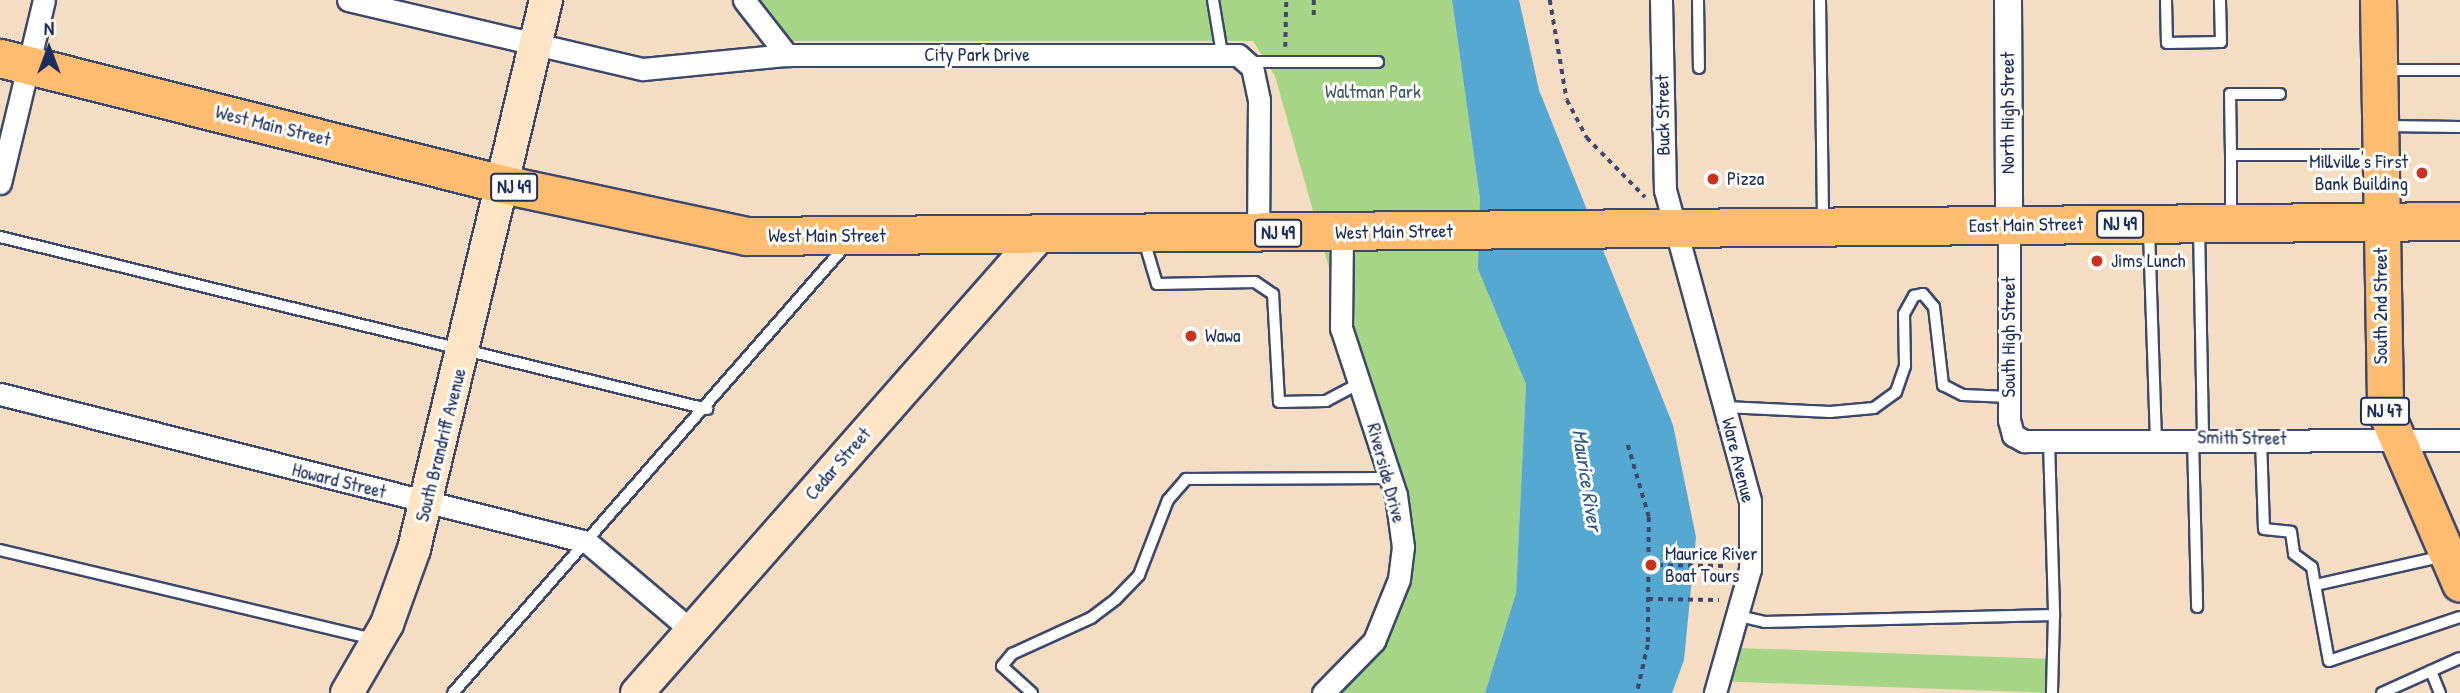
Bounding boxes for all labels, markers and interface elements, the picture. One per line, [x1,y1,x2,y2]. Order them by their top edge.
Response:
north arrow [14,14,84,84]
text: N [44,15,54,41]
street label: City Park Drive [924,44,1030,66]
street label: North High Street [1997,52,2019,174]
street label: Buck Street [1651,74,1675,156]
park label: Waltman Park [1325,81,1421,103]
street label: West Main Street [213,101,333,151]
place label: Millville's First Bank Building [2309,151,2408,195]
marker: Millville's First Bank Building [2414,165,2430,181]
place label: Pizza [1727,168,1764,190]
marker: Pizza [1705,171,1721,187]
road number: NJ 49 [490,172,538,202]
road number: NJ 49 [2096,210,2144,238]
street label: East Main Street [1969,213,2083,237]
road number: NJ 49 [1254,218,1302,247]
street label: West Main Street [1335,220,1453,244]
street label: West Main Street [768,225,886,247]
street label: South 2nd Street [2370,248,2392,364]
place label: Jims Lunch [2111,250,2185,272]
marker: Jims Lunch [2089,253,2105,269]
street label: South High Street [1998,276,2020,398]
place label: Wawa [1205,325,1240,347]
marker: Wawa [1183,328,1199,344]
street label: South Brandriff Avenue [411,366,471,524]
road number: NJ 47 [2359,396,2411,426]
street label: Ware Avenue [1716,415,1760,505]
street label: Riverside Drive [1362,421,1410,525]
street label: Cedar Street [800,423,876,505]
street label: Smith Street [2197,426,2287,450]
water label: Maurice River [1567,427,1607,533]
street label: Howard Street [290,458,388,504]
place label: Maurice River Boat Tours [1665,543,1758,587]
marker: Maurice River Boat Tours [1643,557,1659,573]

